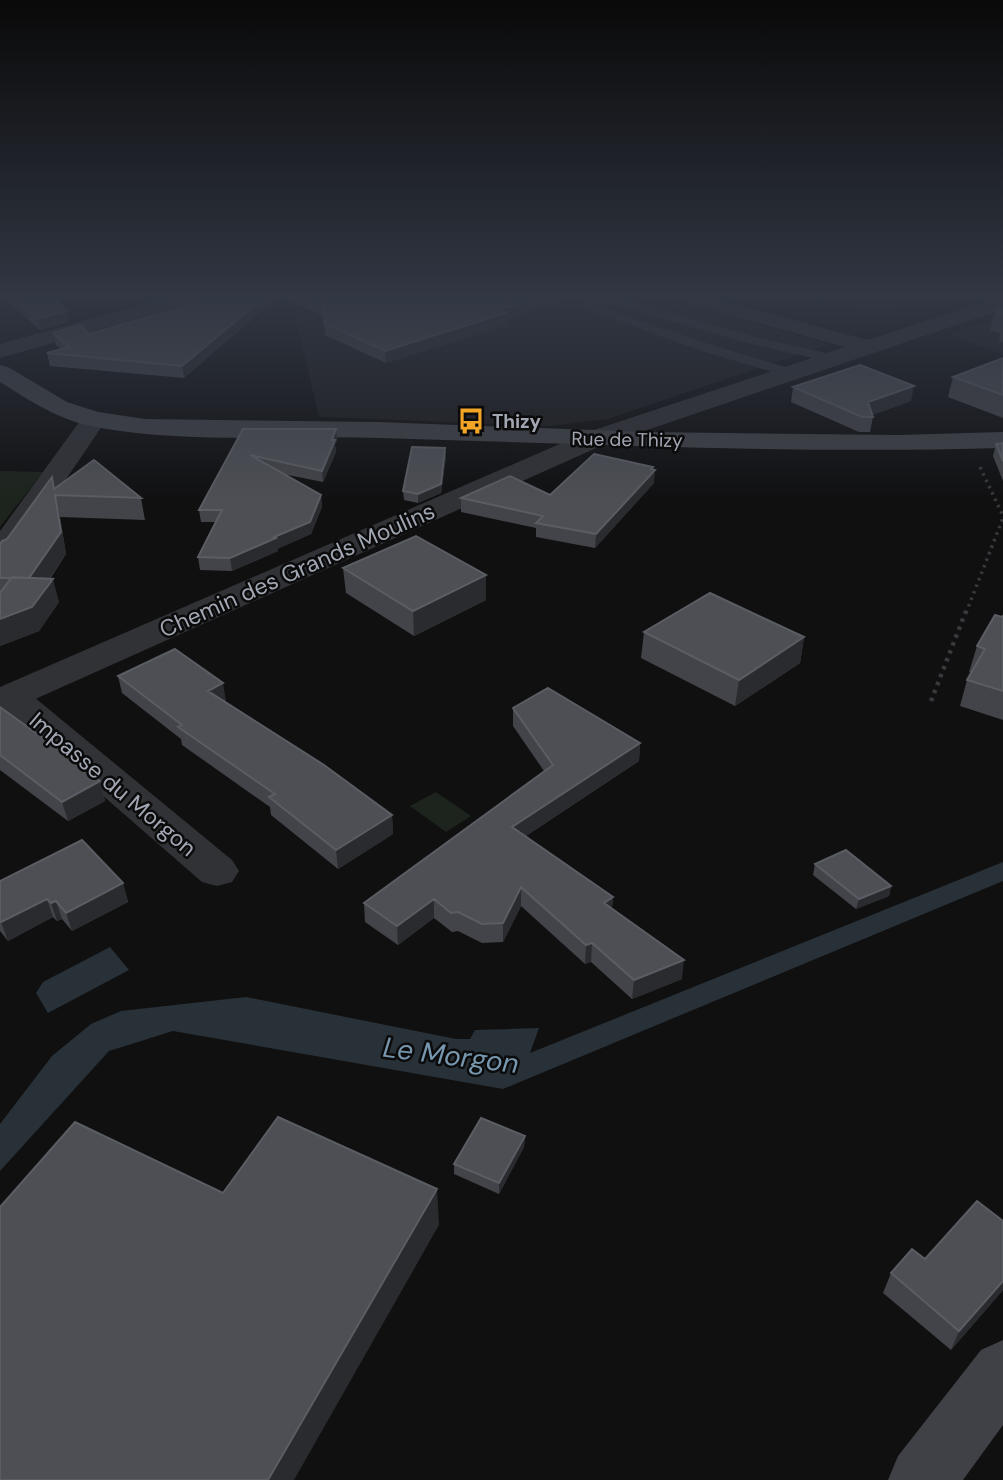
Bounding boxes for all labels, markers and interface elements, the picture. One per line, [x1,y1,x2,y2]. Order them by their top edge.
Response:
bus stop icon: Thizy [456,406,486,436]
place label: Thizy [492,409,542,434]
street label: Rue de Thizy [571,426,683,453]
street label: Chemin des Grands Moulins [155,496,439,644]
street label: Impasse du Morgon [23,705,203,863]
water label: Le Morgon [381,1029,521,1082]

